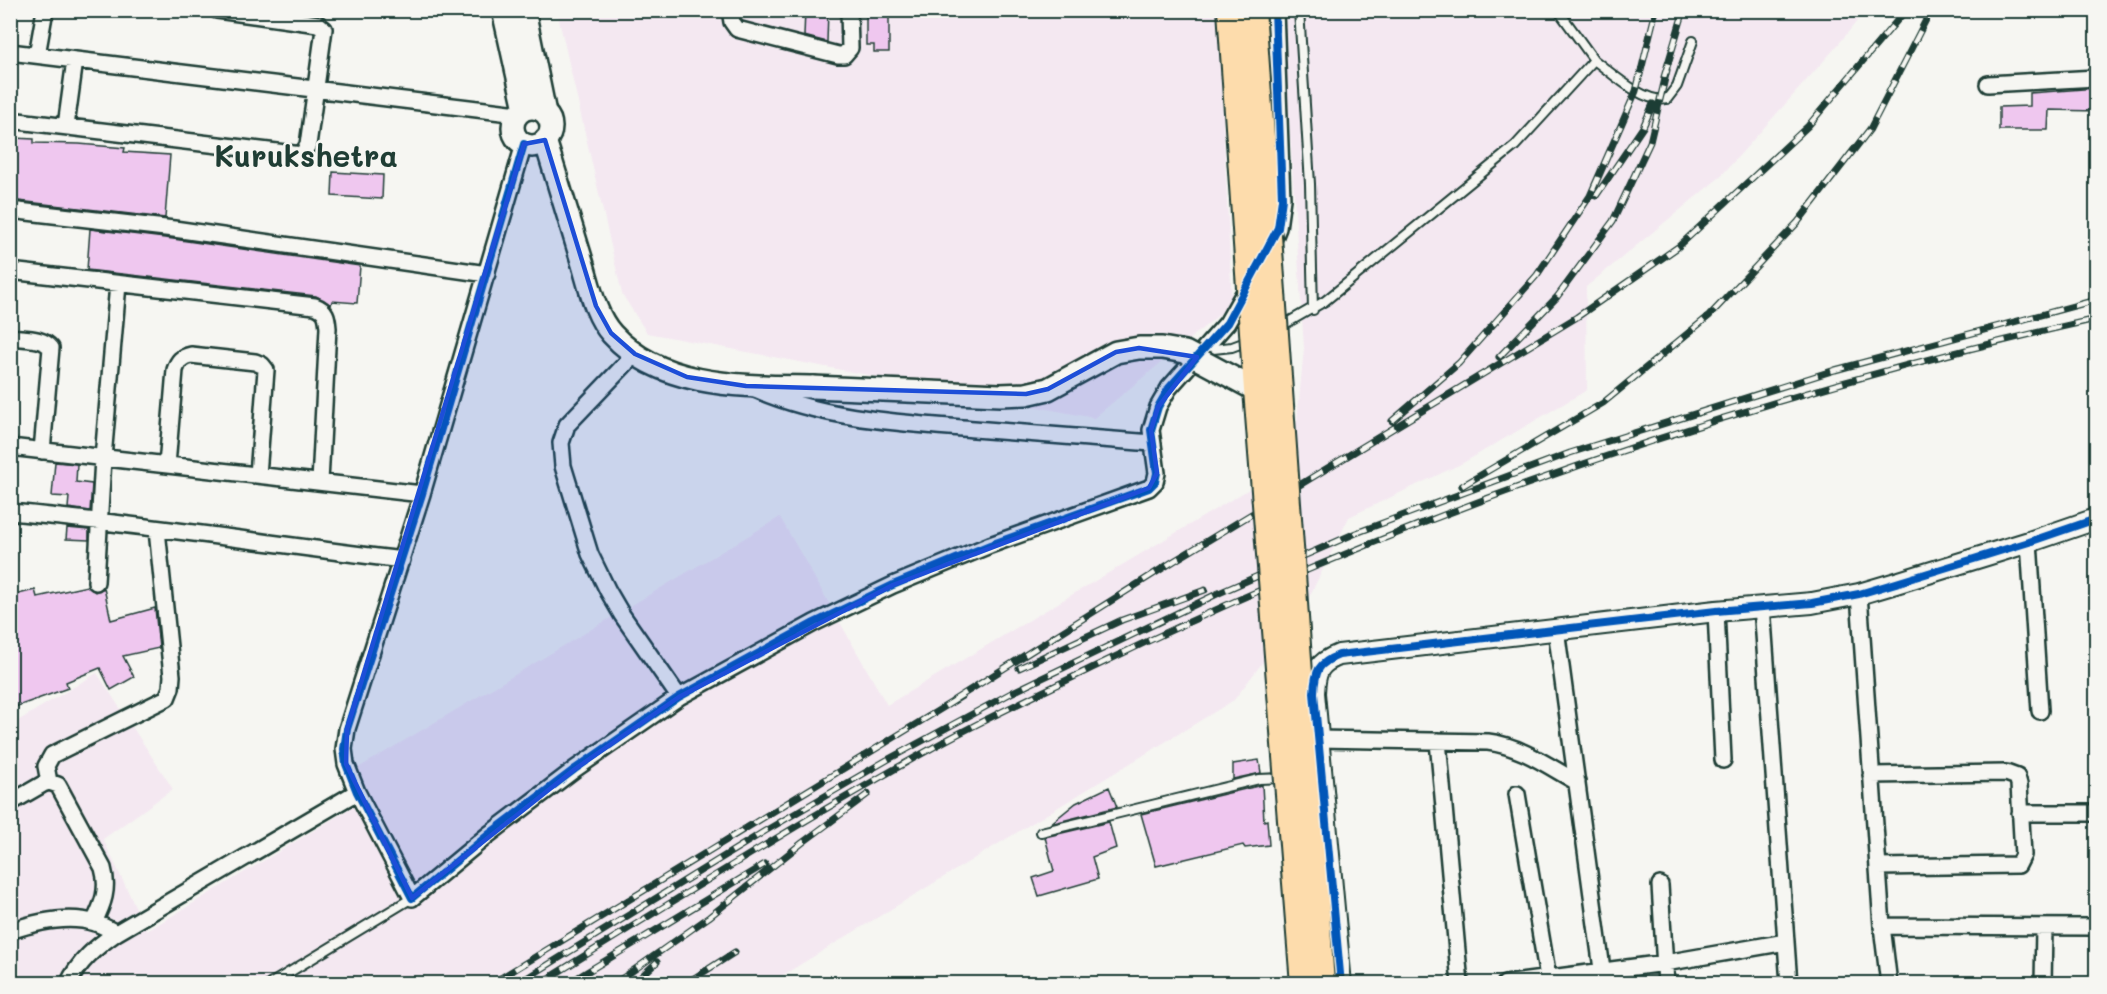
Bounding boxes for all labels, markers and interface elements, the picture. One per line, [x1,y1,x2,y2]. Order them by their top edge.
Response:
district label: Kurukshetra [214,135,398,175]

